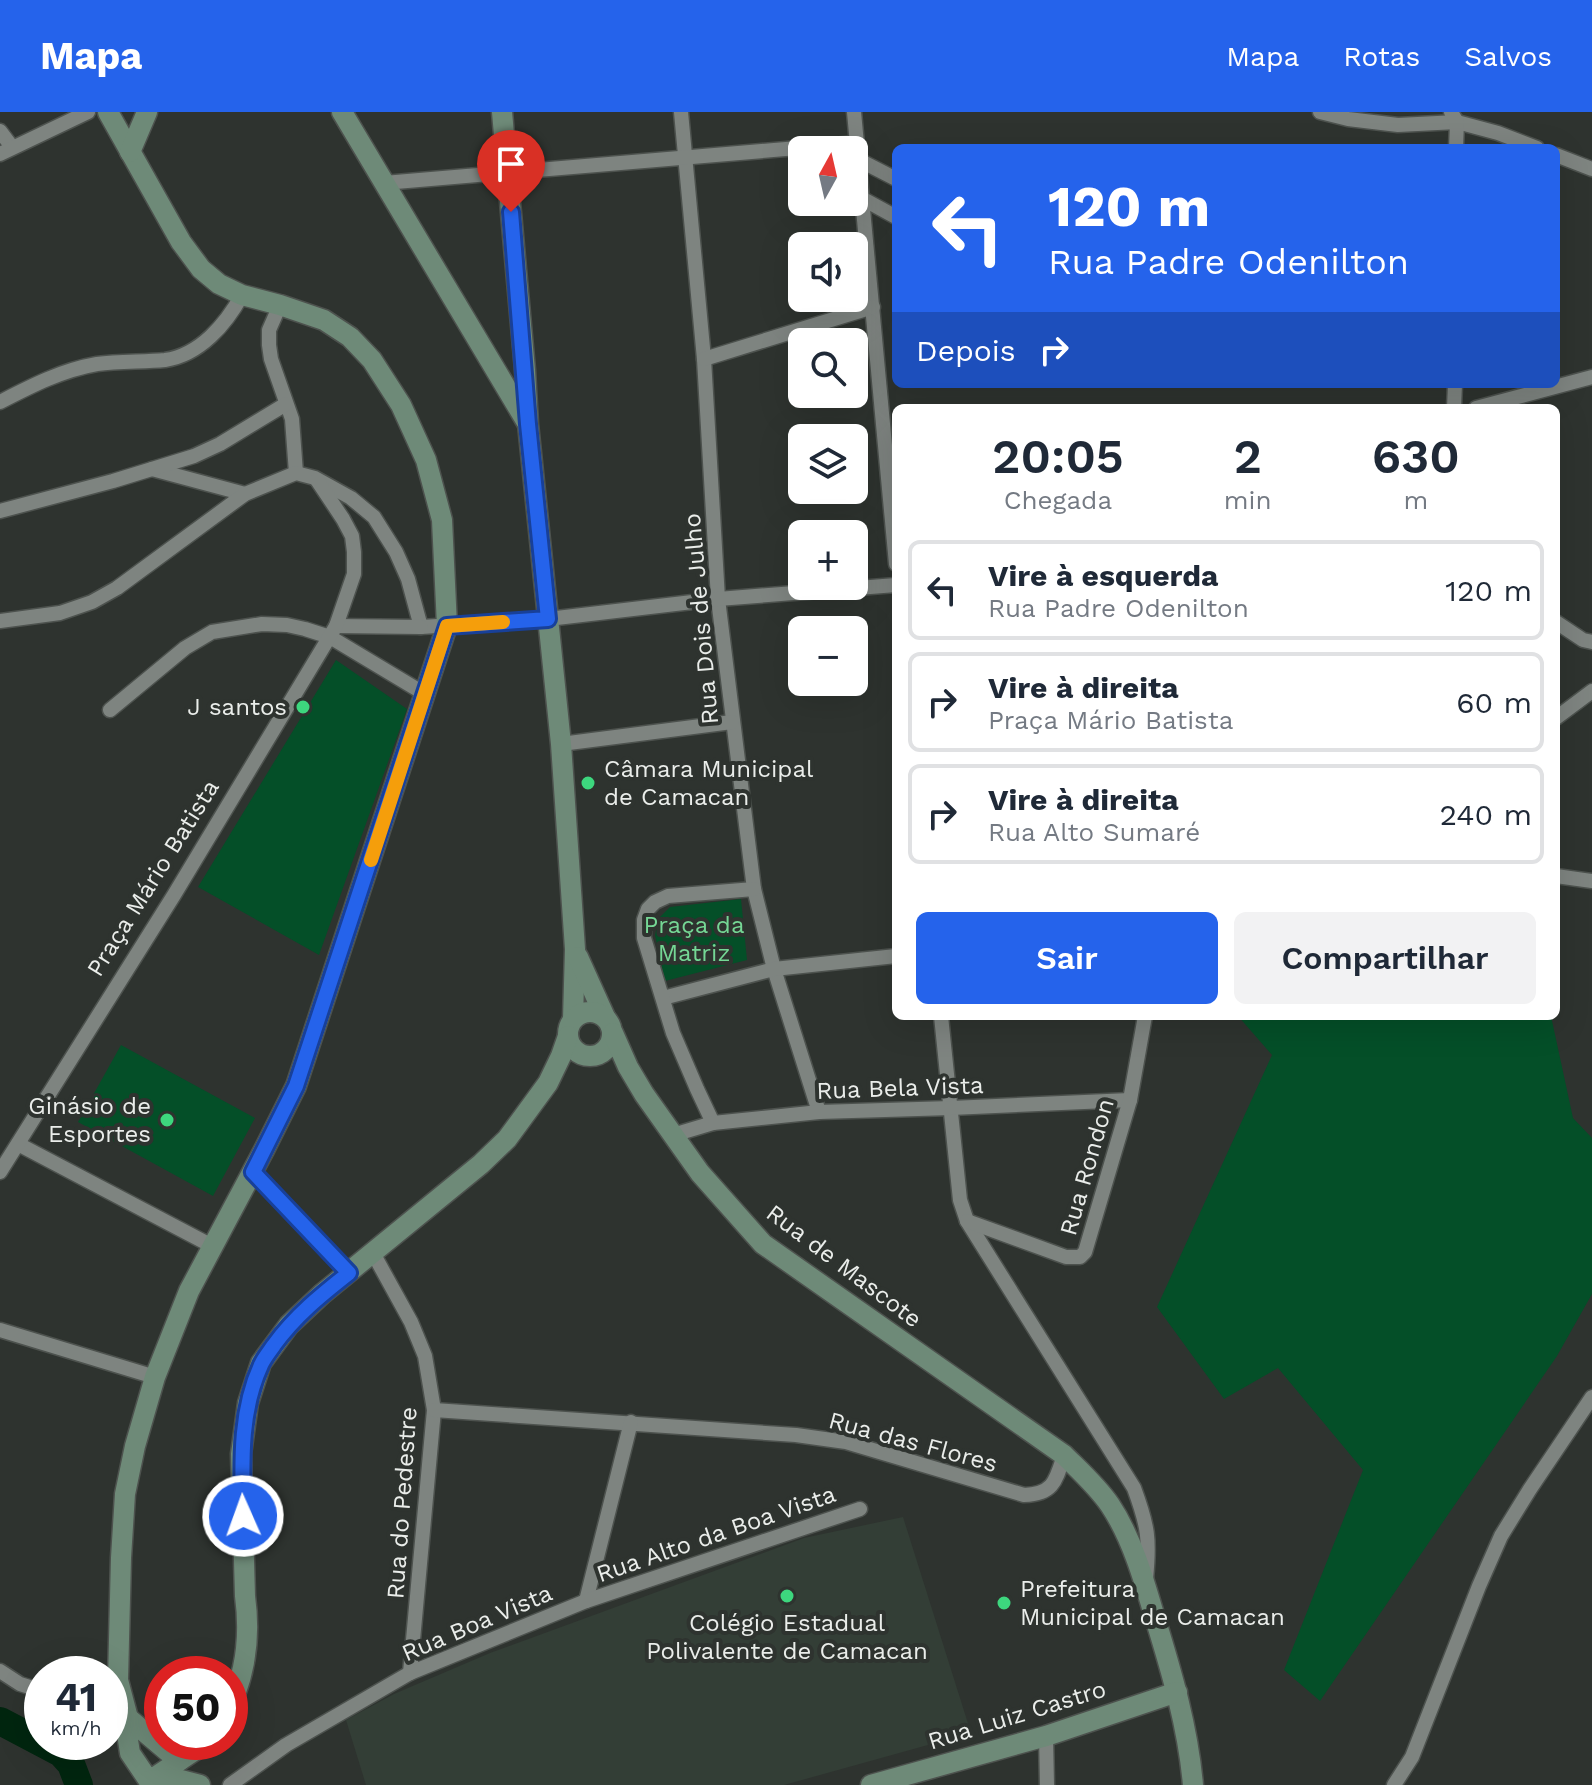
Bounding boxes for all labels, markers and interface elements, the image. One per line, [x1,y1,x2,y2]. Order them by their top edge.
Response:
text: Mapa [40,34,142,78]
text: Mapa [1226,40,1299,73]
text: Rotas [1343,40,1420,73]
text: Salvos [1464,40,1552,73]
pin [477,130,545,212]
north arrow [788,136,868,216]
map controls [788,136,868,696]
icon: arrive [489,142,533,186]
text: 120 m [1048,174,1210,240]
icon: left [916,176,1020,280]
button: sound [788,232,868,312]
text: Rua Padre Odenilton [1048,241,1409,283]
button: search [788,328,868,408]
icon: right [1032,328,1076,372]
text: Depois [916,333,1016,368]
button: layers [788,424,868,504]
text: 20:05 [992,428,1124,485]
text: 2 [1233,428,1262,485]
text: 630 [1372,428,1460,485]
text: Chegada [1004,485,1112,515]
text: min [1224,485,1272,515]
text: m [1403,485,1428,515]
street label: Rua Dois de Julho [678,512,724,726]
button: + [788,520,868,600]
text: Vire à esquerda [988,558,1218,593]
icon: left [920,568,964,612]
text: 120 m [1445,573,1532,608]
text: Rua Padre Odenilton [988,593,1249,623]
button: − [788,616,868,696]
text: Vire à direita [988,670,1179,705]
icon: right [920,680,964,724]
text: 60 m [1456,685,1532,720]
place label: J santos [187,693,287,721]
marker: J santos [294,698,312,716]
text: Praça Mário Batista [988,705,1233,735]
place label: Câmara Municipal de Camacan [604,755,814,811]
marker: Câmara Municipal de Camacan [579,774,597,792]
street label: Praça Mário Batista [81,775,225,981]
text: Vire à direita [988,782,1179,817]
icon: right [920,792,964,836]
text: 240 m [1440,797,1532,832]
text: Rua Alto Sumaré [988,817,1200,847]
park label: Praça da Matriz [644,911,744,967]
button: Sair [916,912,1218,1004]
button: Compartilhar [1234,912,1536,1004]
street label: Rua Bela Vista [816,1071,984,1105]
place label: Ginásio de Esportes [28,1092,151,1148]
street label: Rua Rondon [1054,1095,1120,1239]
marker: Ginásio de Esportes [158,1111,176,1129]
street label: Rua de Mascote [761,1199,927,1333]
street label: Rua do Pedestre [381,1406,423,1600]
street label: Rua das Flores [826,1406,1000,1478]
position arrow [201,1474,285,1558]
street label: Rua Alto da Boa Vista [593,1480,839,1588]
place label: Prefeitura Municipal de Camacan [1020,1575,1285,1631]
street label: Rua Boa Vista [398,1579,556,1667]
marker: Colégio Estadual Polivalente de Camacan [778,1587,796,1605]
marker: Prefeitura Municipal de Camacan [995,1594,1013,1612]
place label: Colégio Estadual Polivalente de Camacan [646,1609,928,1665]
speed limit sign: 50 [144,1656,248,1760]
text: 41 [55,1674,97,1721]
street label: Rua Luiz Castro [925,1675,1109,1755]
text: km/h [50,1716,102,1740]

